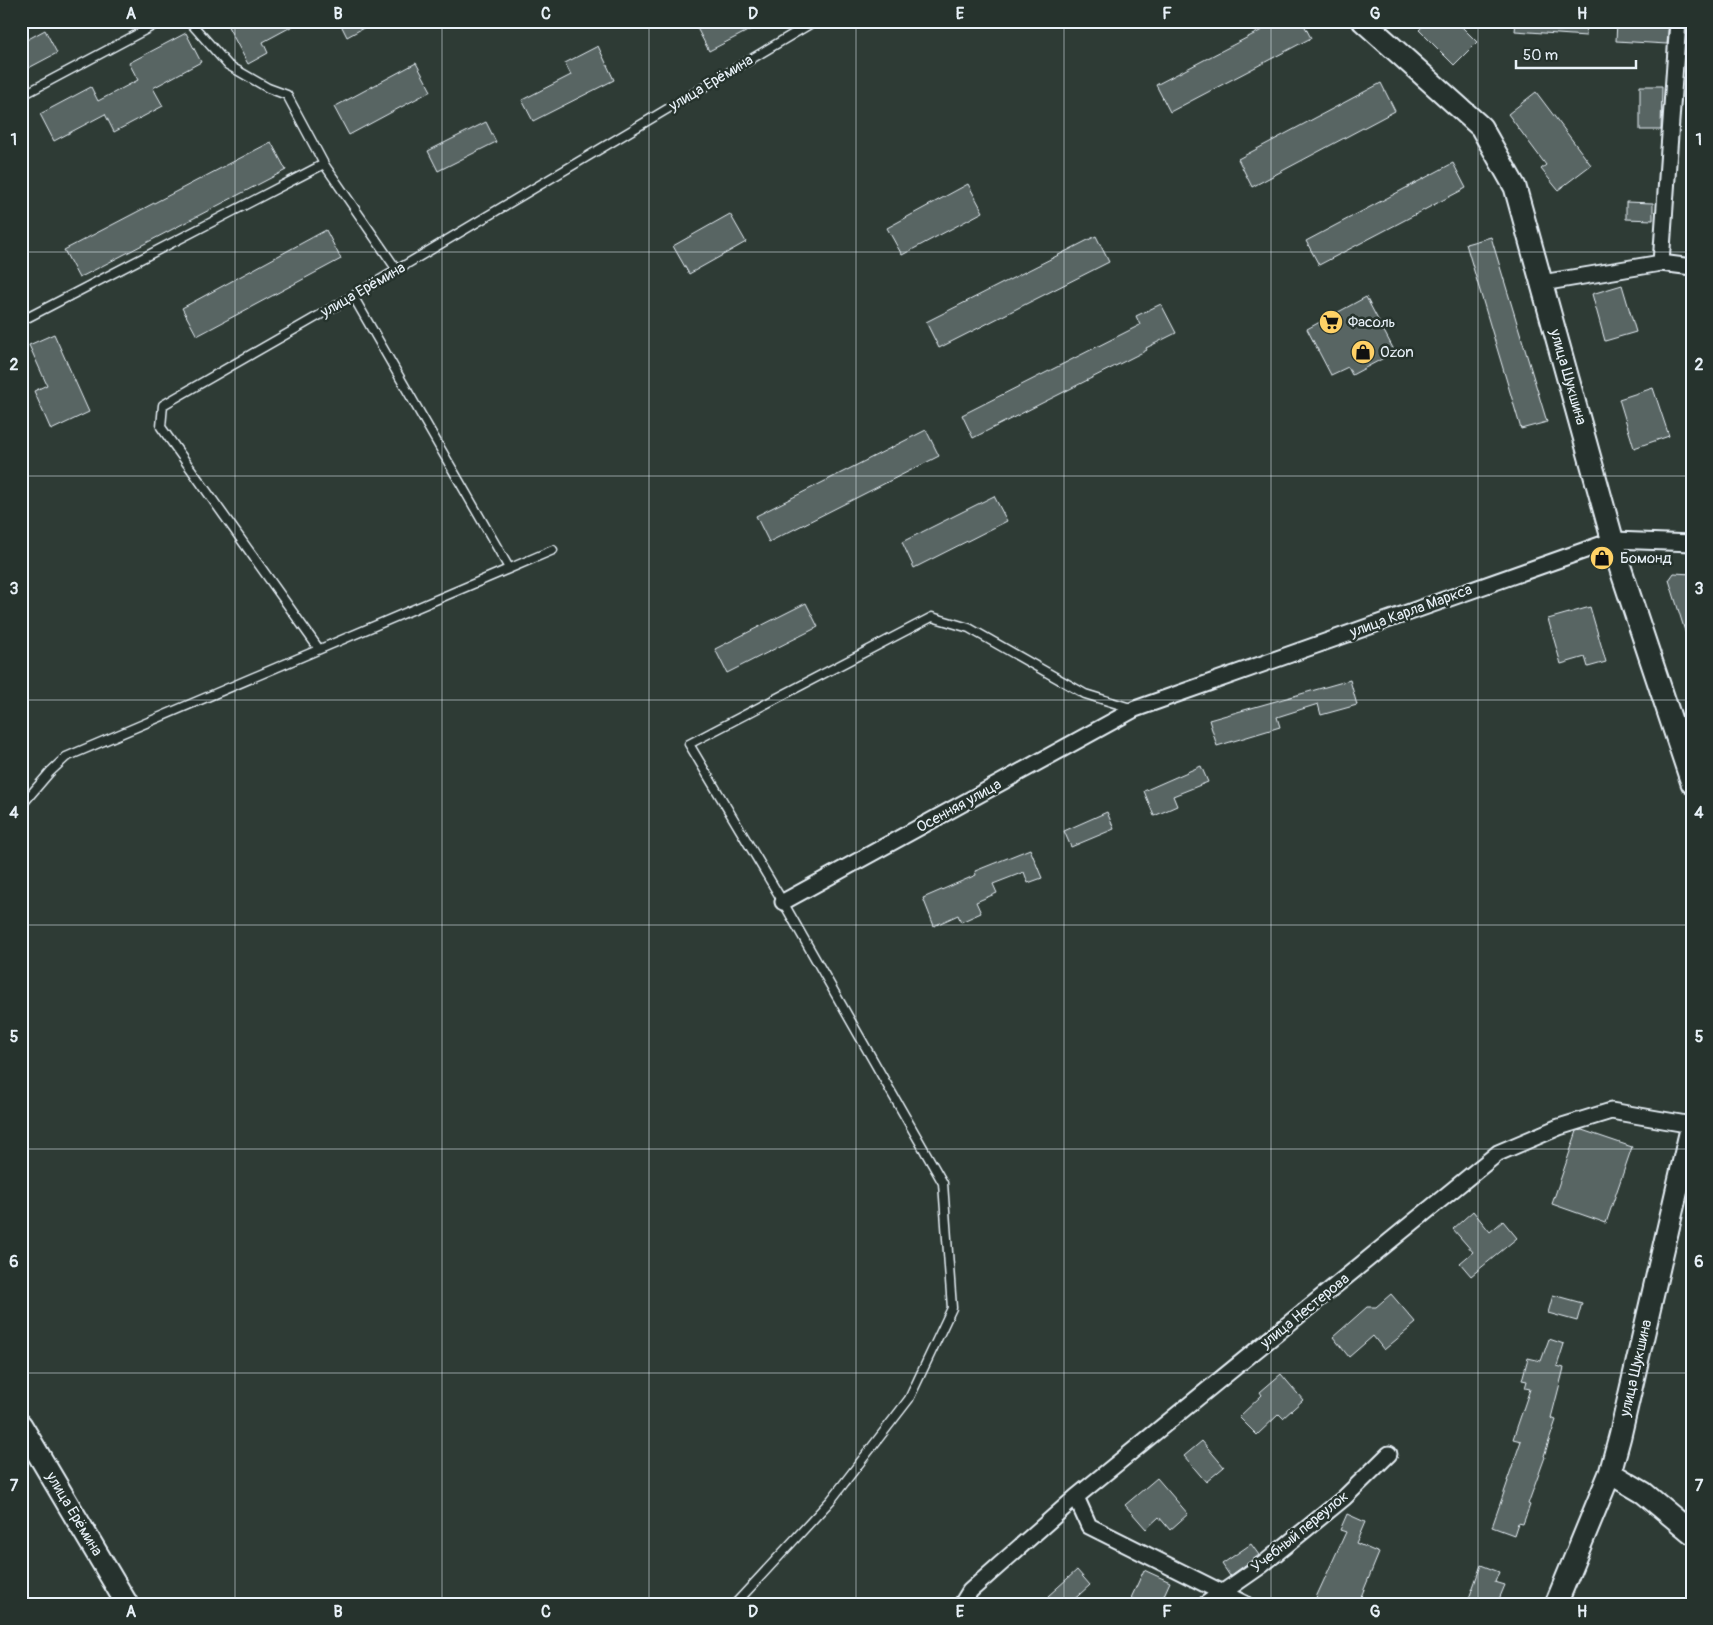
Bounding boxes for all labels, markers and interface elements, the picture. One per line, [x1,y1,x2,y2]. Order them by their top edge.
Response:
text: A [126,4,137,24]
text: B [333,4,343,24]
text: C [541,4,551,24]
text: D [748,4,758,24]
text: E [956,4,965,24]
text: F [1162,4,1172,24]
text: G [1370,4,1381,24]
text: H [1577,4,1587,24]
scale bar [1516,38,1636,70]
text: 50 m [1523,46,1558,65]
street label: улица Ерёмина [665,50,756,116]
text: 1 [11,130,17,150]
text: 1 [1696,130,1702,150]
street label: улица Ерёмина [316,258,409,322]
supermarket icon: Фасоль [1318,309,1344,335]
place label: Фасоль [1348,313,1396,332]
street label: улица Шукшина [1545,326,1591,427]
shop icon: Ozon [1350,339,1376,365]
place label: Ozon [1380,343,1414,362]
text: 2 [10,355,19,375]
text: 2 [1695,355,1704,375]
shop icon: Бомонд [1589,545,1615,571]
place label: Бомонд [1620,549,1671,568]
text: 3 [10,579,19,599]
text: 3 [1695,579,1704,599]
street label: улица Карла Маркса [1346,580,1475,642]
street label: Осенняя улица [913,775,1005,837]
text: 4 [9,803,19,823]
text: 4 [1694,803,1704,823]
text: 5 [10,1027,19,1047]
text: 5 [1695,1027,1704,1047]
text: 6 [9,1252,19,1272]
text: 6 [1694,1252,1704,1272]
street label: улица Нестерова [1256,1269,1353,1353]
street label: улица Шукшина [1615,1318,1656,1419]
street label: улица Ерёмина [41,1468,107,1559]
text: 7 [10,1476,19,1496]
text: 7 [1695,1476,1704,1496]
street label: Учебный переулок [1247,1487,1353,1577]
text: A [126,1602,137,1622]
text: B [333,1602,343,1622]
text: C [541,1602,551,1622]
text: D [748,1602,758,1622]
text: E [956,1602,965,1622]
text: F [1162,1602,1172,1622]
text: G [1370,1602,1381,1622]
text: H [1577,1602,1587,1622]

